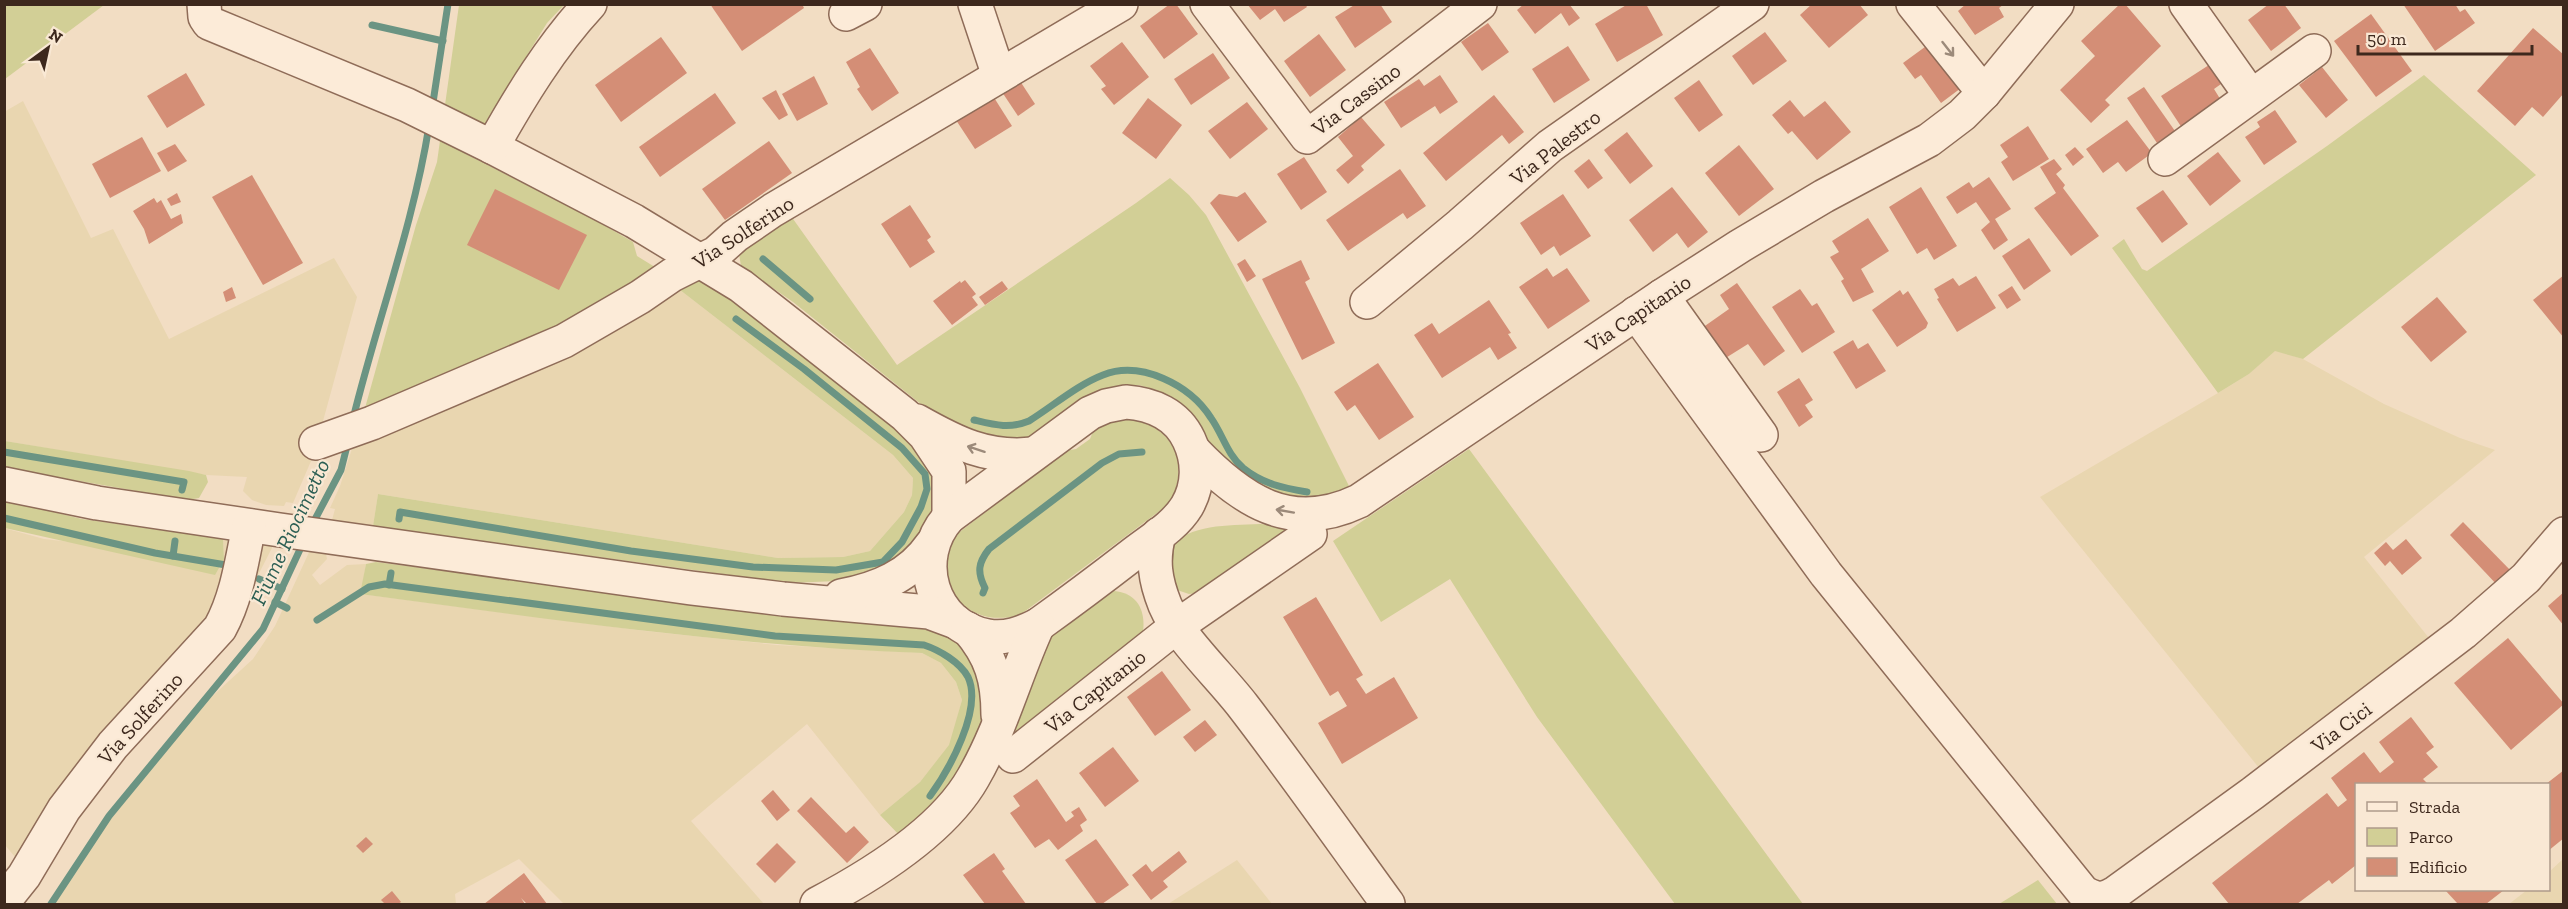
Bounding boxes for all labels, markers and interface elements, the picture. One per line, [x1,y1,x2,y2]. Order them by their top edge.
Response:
north arrow [18,18,78,78]
scale bar [2358,18,2532,56]
text: N [46,25,66,47]
text: 50 m [2367,28,2407,50]
one-way arrow [1942,41,1955,57]
street label: Via Cassino [1306,57,1405,141]
street label: Via Palestro [1504,104,1605,191]
street label: Via Solferino [687,190,798,274]
street label: Via Capitanio [1580,269,1695,358]
one-way arrow [967,443,986,454]
water label: Fiume Riocimetto [244,455,336,609]
one-way arrow [1275,505,1295,516]
street label: Via Capitanio [1039,644,1151,739]
street label: Via Solferino [91,667,188,770]
street label: Via Cici [2305,696,2376,758]
legend [2355,783,2550,891]
text: Strada [2409,796,2460,818]
text: Parco [2409,826,2453,848]
text: Edificio [2409,856,2467,878]

